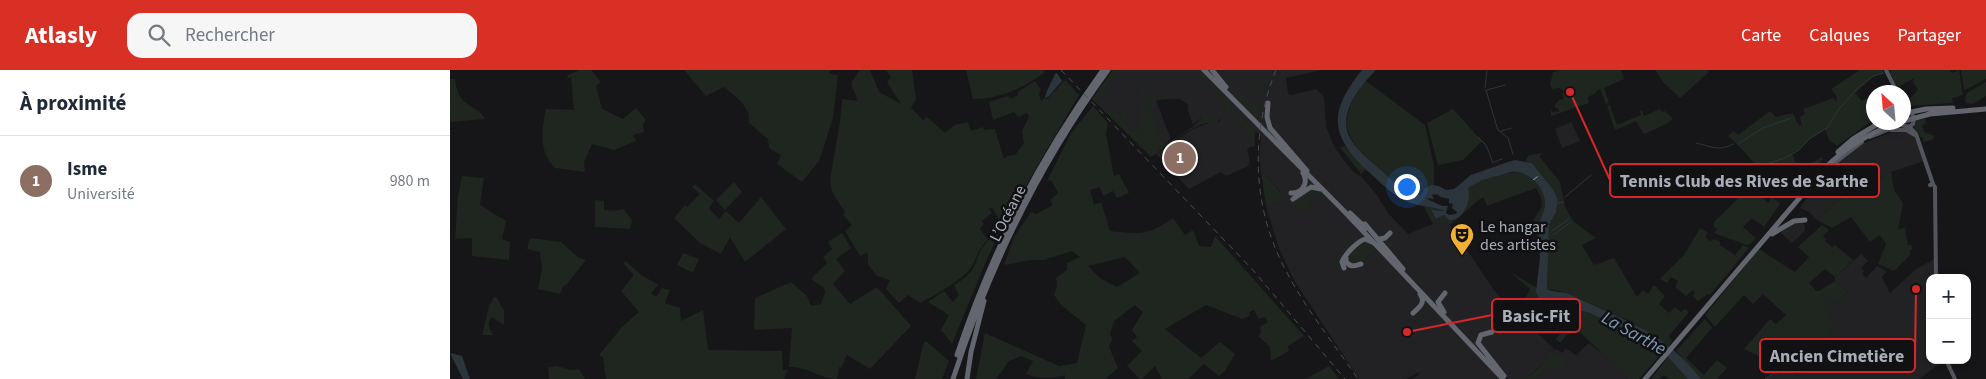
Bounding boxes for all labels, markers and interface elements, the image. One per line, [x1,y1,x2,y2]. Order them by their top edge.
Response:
search box [127,13,477,58]
text: Atlasly [25,18,97,53]
icon: search [145,21,173,49]
text: Rechercher [185,22,275,49]
text: Carte [1741,23,1781,48]
text: Calques [1809,23,1869,48]
text: Partager [1897,23,1961,48]
north arrow [1866,85,1911,130]
text: À proximité [20,88,126,118]
pin: 1 [1164,139,1196,177]
text: Isme [67,156,107,183]
callout: Tennis Club des Rives de Sarthe [1610,164,1879,197]
text: Tennis Club des Rives de Sarthe [1620,169,1868,194]
text: 1 [32,170,40,192]
text: 980 m [390,170,430,192]
your location [1394,174,1420,200]
street label: L’Océane [984,181,1031,245]
text: Université [67,183,135,205]
place label: Le hangar des artistes [1480,216,1556,256]
theatre icon: Le hangar des artistes [1449,222,1475,256]
map controls [1926,274,1971,364]
button: + [1926,274,1971,319]
callout: Basic-Fit [1492,299,1580,332]
text: Basic-Fit [1502,304,1570,329]
water label: La Sarthe [1597,306,1671,362]
button: − [1926,319,1971,364]
callout: Ancien Cimetière [1760,339,1915,372]
text: Ancien Cimetière [1769,344,1904,369]

